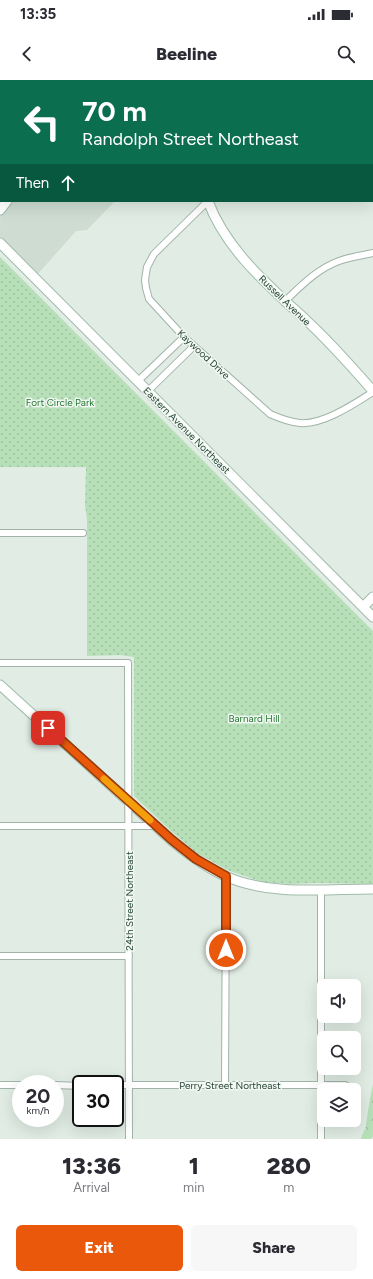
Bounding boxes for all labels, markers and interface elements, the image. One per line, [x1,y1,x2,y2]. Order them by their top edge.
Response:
text: 13:35 [20,5,56,23]
icon: back [16,43,38,65]
text: Beeline [156,43,217,65]
icon: search [335,43,357,65]
text: 70 m [82,94,147,128]
icon: left [16,96,68,148]
text: Randolph Street Northeast [82,128,299,150]
icon: ahead [57,172,79,194]
text: Then [16,174,49,192]
street label: Russell Avenue [256,272,314,329]
street label: Kaywood Drive [175,327,233,382]
street label: Eastern Avenue Northeast [140,384,233,477]
park label: Fort Circle Park [26,396,94,409]
pin [31,711,65,745]
park label: Barnard Hill [228,712,280,725]
icon: arrive [37,717,59,739]
street label: 24th Street Northeast [123,851,136,951]
position arrow [205,929,247,971]
map controls [317,979,361,1127]
button: sound [317,979,361,1023]
button: search [317,1031,361,1075]
speed limit sign: 30 [72,1075,124,1127]
street label: Perry Street Northeast [179,1079,281,1092]
button: layers [317,1083,361,1127]
text: 20 [26,1084,50,1108]
text: km/h [27,1104,49,1117]
text: 13:36 [62,1151,121,1180]
text: 1 [189,1151,199,1180]
text: 280 [266,1151,311,1180]
text: Arrival [73,1180,110,1195]
text: min [183,1180,204,1195]
text: m [283,1180,294,1195]
button: Exit [16,1225,183,1271]
button: Share [191,1225,357,1271]

